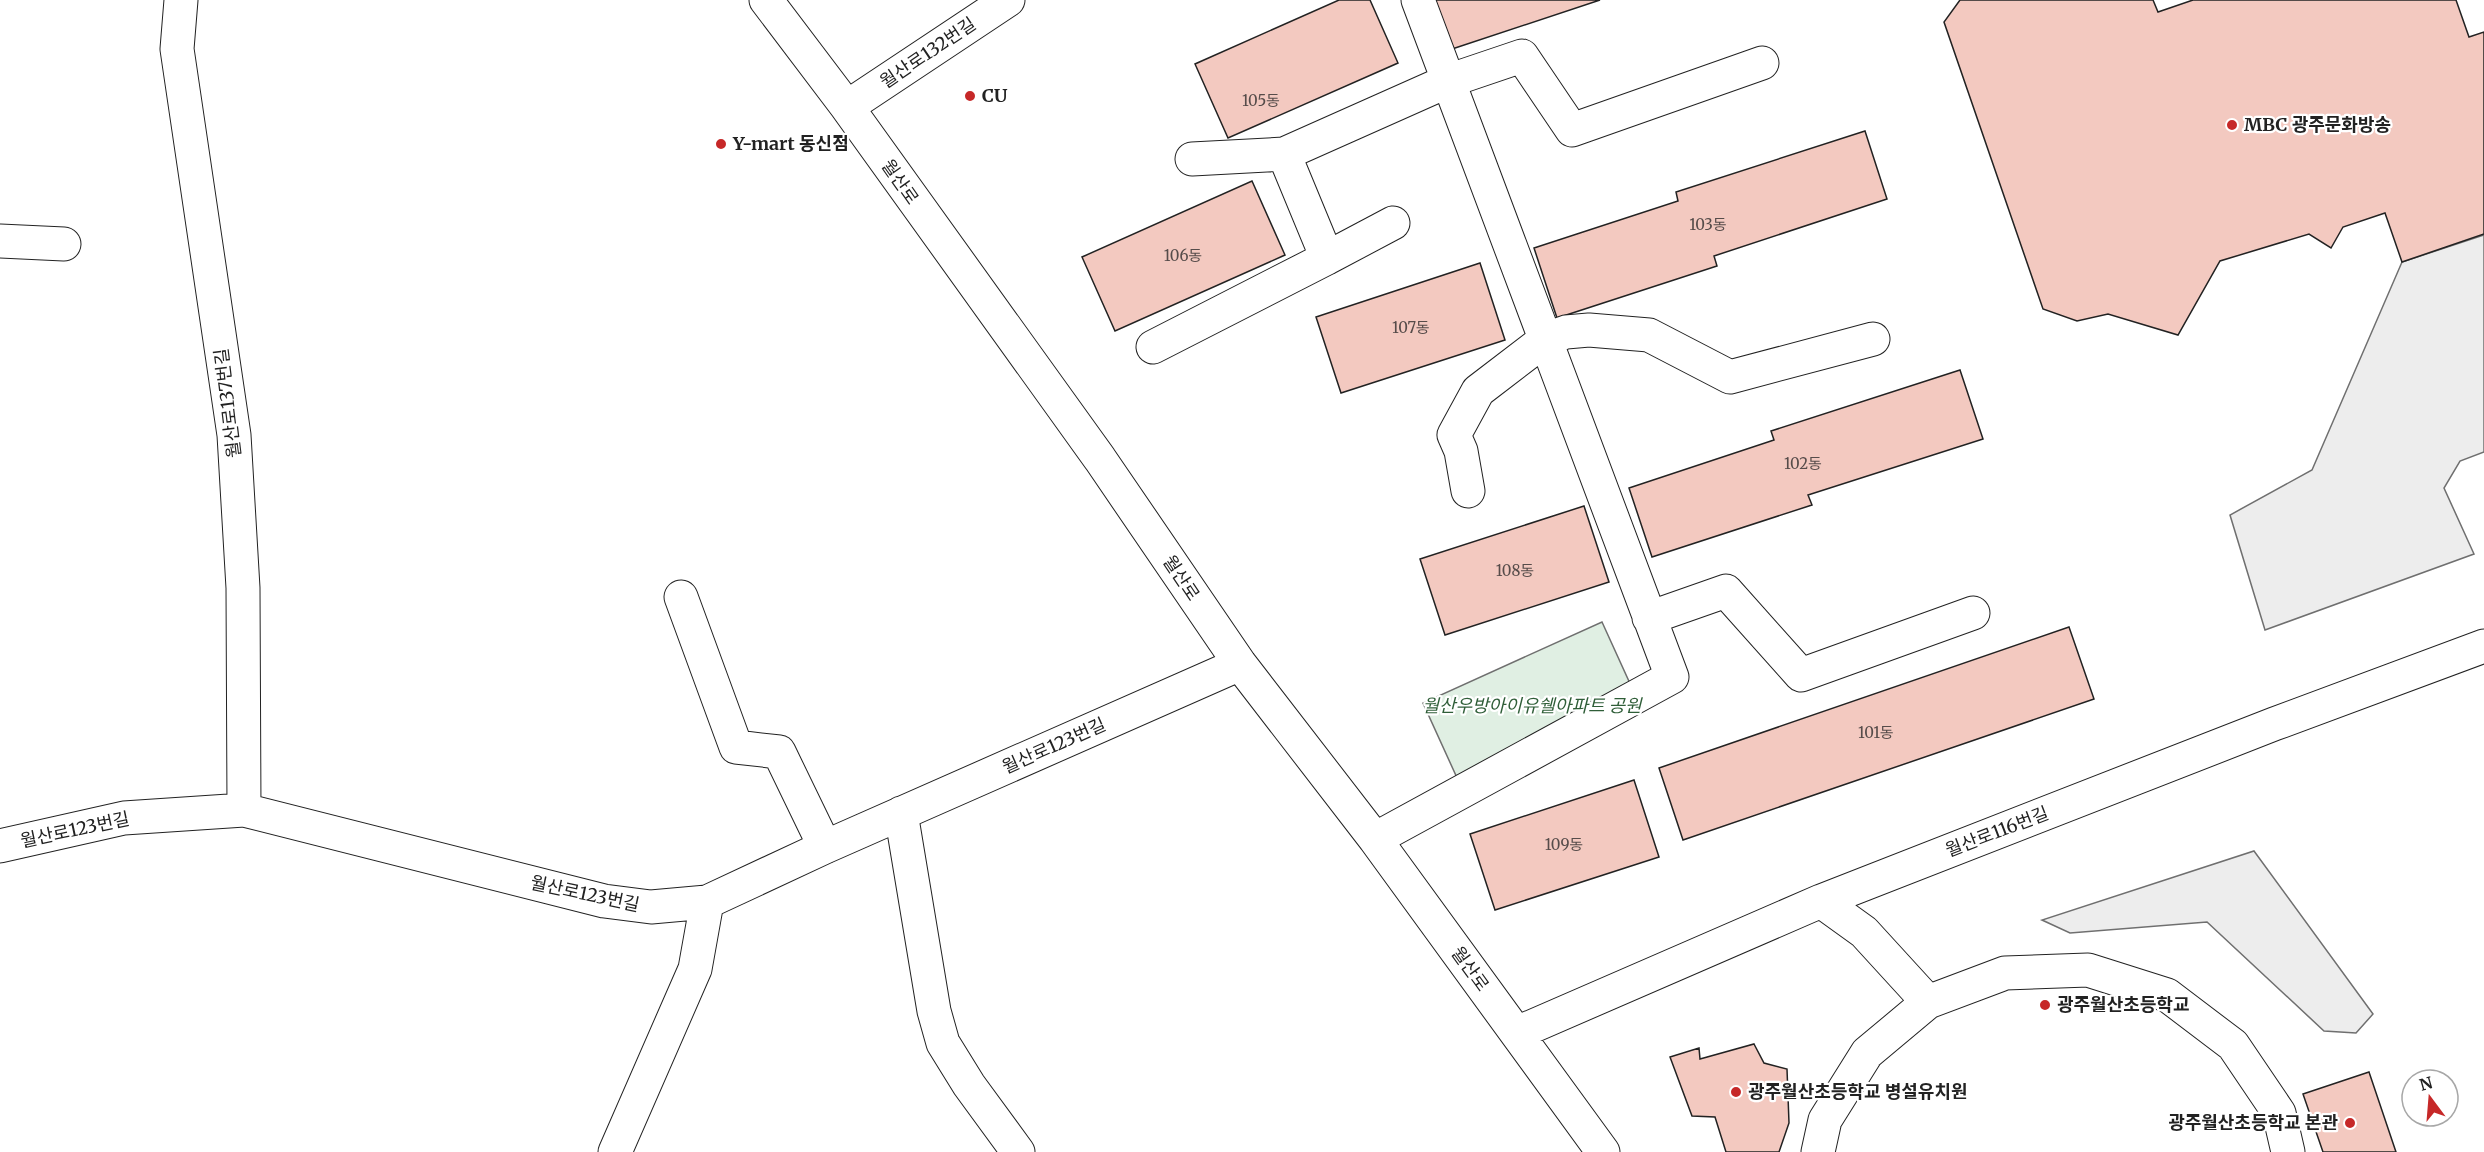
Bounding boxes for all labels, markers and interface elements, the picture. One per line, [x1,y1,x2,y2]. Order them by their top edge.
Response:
street label: 월산로132번길 [875,12,980,93]
place label: CU [982,84,1008,107]
marker: CU [963,89,977,103]
house number: 105동 [1242,91,1280,110]
place label: MBC 광주문화방송 [2244,113,2391,136]
marker: MBC 광주문화방송 [2225,118,2239,132]
place label: Y-mart 동신점 [732,132,849,155]
marker: Y-mart 동신점 [714,137,728,151]
street label: 월산로 [877,155,924,209]
house number: 103동 [1689,215,1727,234]
house number: 106동 [1164,246,1202,265]
house number: 107동 [1392,318,1430,337]
street label: 월산로137번길 [209,347,246,459]
house number: 102동 [1784,454,1822,473]
street label: 월산로 [1158,551,1205,605]
house number: 108동 [1496,561,1534,580]
park label: 월산우방아이유쉘아파트 공원 [1422,694,1643,717]
street label: 월산로123번길 [998,712,1109,779]
house number: 101동 [1858,723,1894,742]
street label: 월산로116번길 [1942,801,2052,862]
street label: 월산로123번길 [18,807,132,852]
house number: 109동 [1545,835,1583,854]
street label: 월산로123번길 [528,871,642,916]
street label: 월산로 [1446,942,1494,996]
place label: 광주월산초등학교 [2057,993,2189,1016]
marker: 광주월산초등학교 [2038,998,2052,1012]
north arrow [2400,1068,2460,1128]
text: N [2417,1072,2435,1095]
place label: 광주월산초등학교 병설유치원 [1748,1080,1968,1103]
marker: 광주월산초등학교 병설유치원 [1729,1085,1743,1099]
place label: 광주월산초등학교 본관 [2168,1111,2338,1134]
marker: 광주월산초등학교 본관 [2343,1116,2357,1130]

